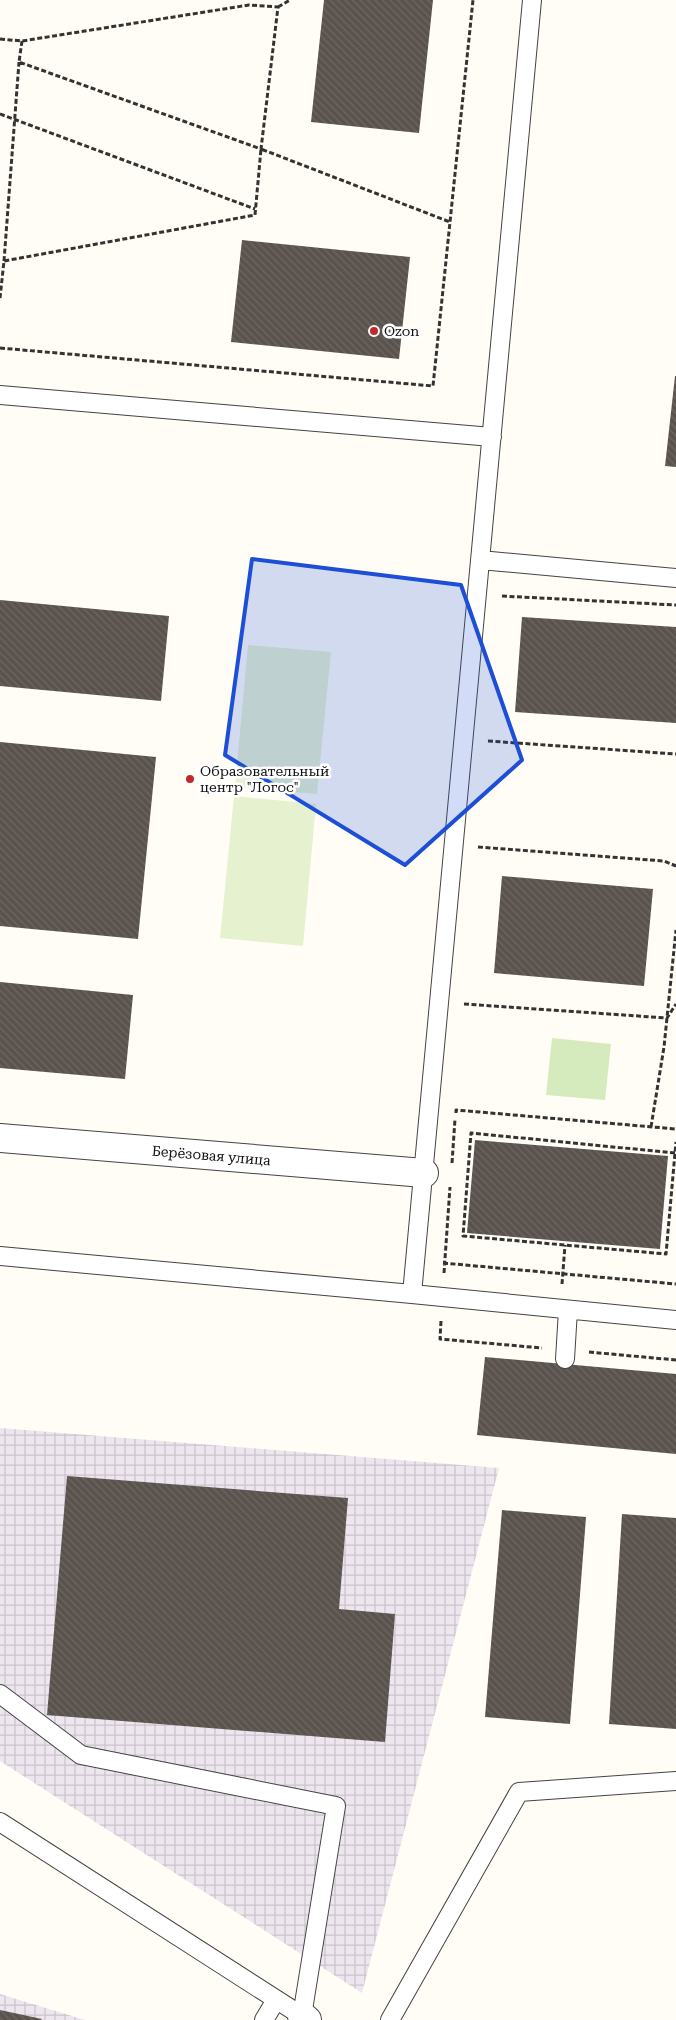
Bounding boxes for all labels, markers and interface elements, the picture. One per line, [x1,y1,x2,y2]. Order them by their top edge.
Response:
place label: Ozon [384,323,419,339]
marker: Ozon [368,325,380,337]
place label: Образовательный центр "Логос" [200,763,329,795]
marker: Образовательный центр "Логос" [184,773,196,785]
street label: Берёзовая улица [151,1143,272,1168]

